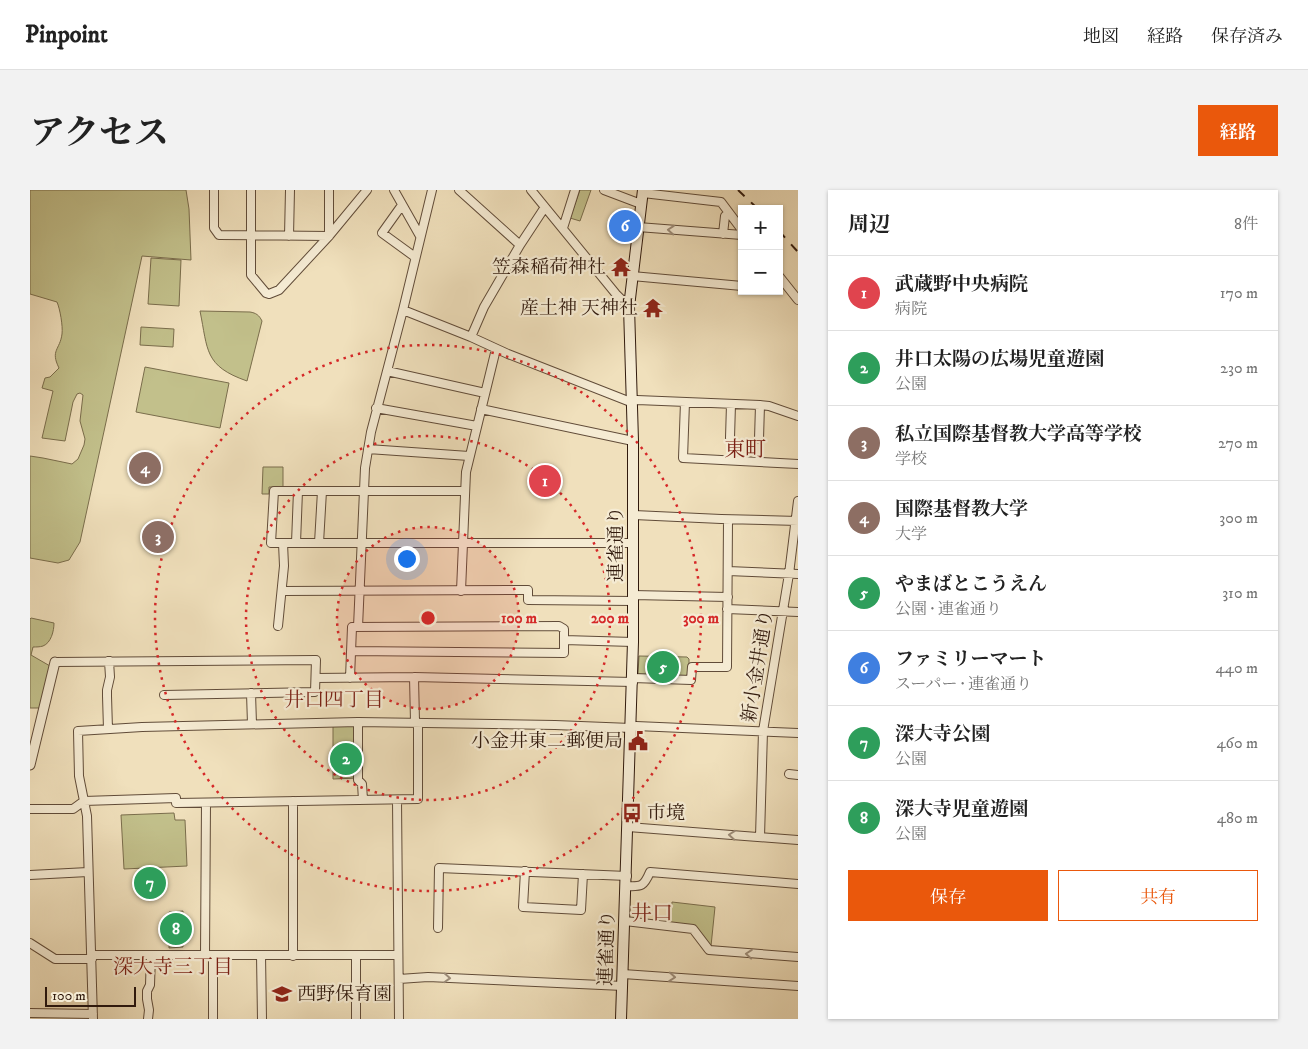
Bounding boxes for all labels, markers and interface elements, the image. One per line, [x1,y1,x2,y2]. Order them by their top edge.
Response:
text: Pinpoint [25,20,108,50]
text: 地図 [1083,26,1119,48]
text: 経路 [1147,26,1183,48]
text: 保存済み [1211,26,1283,48]
button: 経路 [1198,105,1278,156]
text: アクセス [30,112,169,156]
map controls [738,205,783,295]
button: + [738,205,783,250]
pin: 6 [609,207,641,245]
text: 周辺 [848,212,890,238]
text: 8件 [1234,214,1258,234]
one-way arrow [667,224,675,235]
button: − [738,250,783,295]
place label: 笠森稲荷神社 [492,256,606,279]
temple icon: 笠森稲荷神社 [610,256,632,278]
text: 武蔵野中央病院 [895,273,1028,296]
text: 1 [861,283,867,303]
text: 170 m [1220,283,1258,303]
place label: 産土神 天神社 [520,297,638,320]
temple icon: 産土神 天神社 [642,297,664,319]
text: 病院 [895,299,927,319]
text: 井口太陽の広場児童遊園 [895,348,1104,371]
text: 2 [860,358,868,378]
text: 230 m [1220,358,1258,378]
text: 公園 [895,374,927,394]
text: 私立国際基督教大学高等学校 [895,423,1142,446]
text: 3 [861,433,867,453]
text: 270 m [1218,433,1258,453]
district label: 東町 [724,437,766,463]
pin: 4 [129,449,161,487]
text: 学校 [895,449,927,469]
pin: 1 [529,462,561,500]
text: 国際基督教大学 [895,498,1028,521]
street label: 連雀通り [605,506,628,582]
text: 4 [859,508,869,528]
text: 300 m [1219,508,1258,528]
pin: 3 [142,518,174,556]
text: 大学 [895,524,927,544]
your location [394,546,420,572]
text: やまばとこうえん [895,573,1047,596]
text: 5 [860,583,868,603]
text: 310 m [1222,583,1258,603]
text: 公園 · 連雀通り [895,599,1002,619]
street label: 新小金井通り [738,608,778,724]
centre of rings [419,609,437,627]
text: 100 m [501,609,538,628]
text: 200 m [591,609,630,628]
text: 300 m [683,609,720,628]
pin: 5 [647,648,679,686]
text: ファミリーマート [895,648,1047,671]
text: 6 [860,658,868,678]
text: 440 m [1216,658,1258,678]
text: スーパー · 連雀通り [895,674,1032,694]
district label: 井口四丁目 [284,688,384,713]
text: 深大寺公園 [895,723,990,746]
place label: 小金井東二郵便局 [471,730,623,753]
public building icon: 小金井東二郵便局 [627,730,649,752]
text: 7 [860,733,868,753]
text: 460 m [1216,733,1258,753]
pin: 2 [330,740,362,778]
text: 公園 [895,749,927,769]
text: 深大寺児童遊園 [895,798,1028,821]
bus stop icon: 市境 [621,802,643,824]
place label: 市境 [647,802,685,825]
text: 8 [860,808,868,828]
text: 480 m [1217,808,1258,828]
text: 公園 [895,824,927,844]
one-way arrow [728,830,736,841]
pin: 7 [134,864,166,902]
button: 保存 [848,870,1048,921]
button: 共有 [1058,870,1258,921]
district label: 井口 [631,901,673,927]
pin: 8 [160,910,192,948]
street label: 連雀通り [594,910,620,986]
one-way arrow [745,948,753,959]
district label: 深大寺三丁目 [113,955,233,980]
one-way arrow [444,972,452,983]
one-way arrow [668,972,676,983]
school or university icon: 西野保育園 [271,983,293,1005]
place label: 西野保育園 [297,983,392,1006]
scale bar [45,984,136,1007]
text: 100 m [52,987,86,1005]

